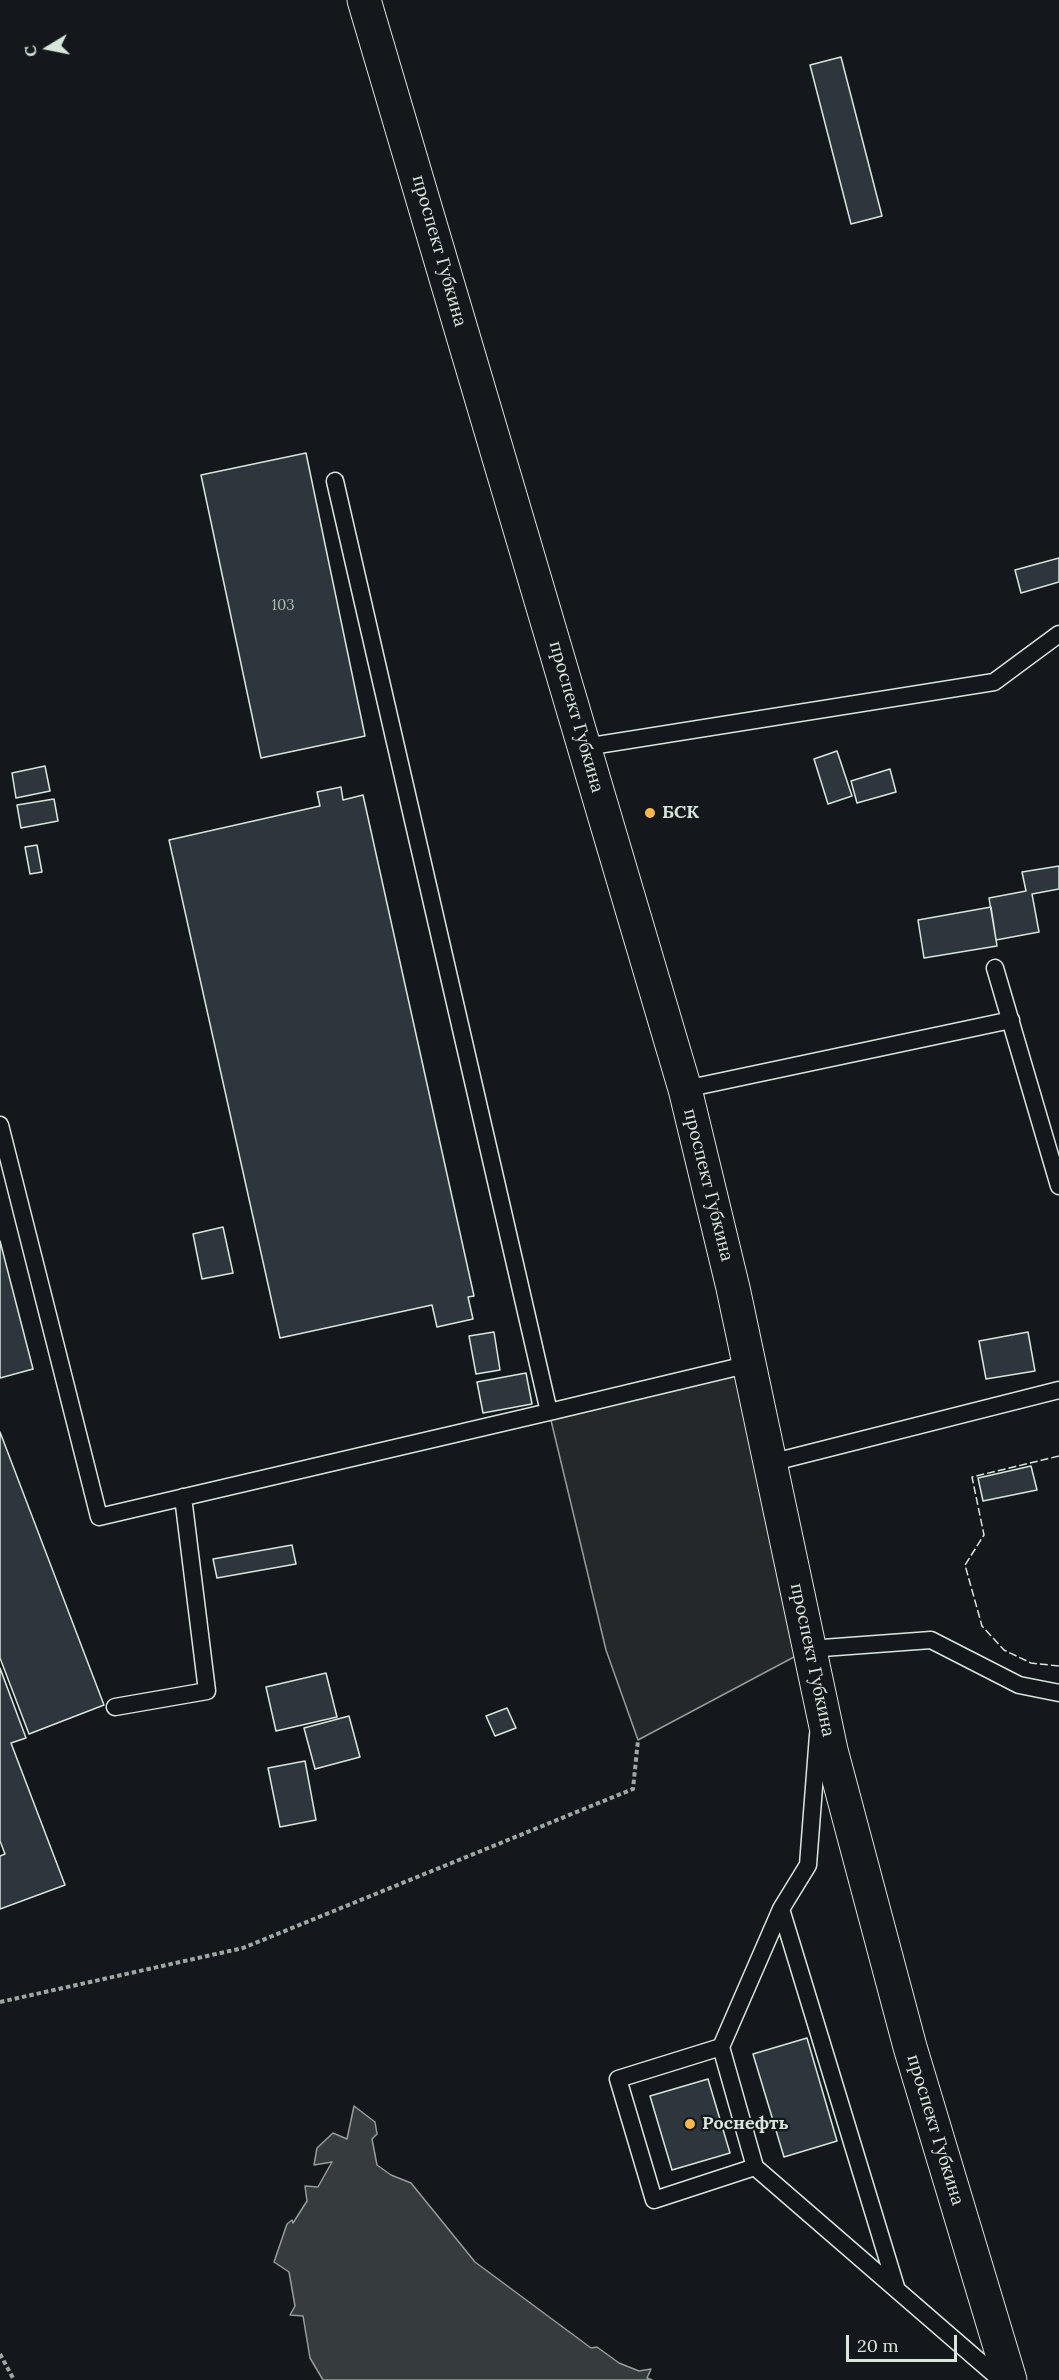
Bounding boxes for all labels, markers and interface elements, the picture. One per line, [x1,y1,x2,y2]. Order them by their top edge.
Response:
north arrow [18,18,78,78]
text: С [19,44,41,58]
street label: проспект Губкина [407,173,471,329]
house number: 103 [271,597,295,615]
street label: проспект Губкина [544,639,608,795]
place label: БСК [662,802,699,824]
marker: БСК [643,806,657,820]
street label: проспект Губкина [679,1106,737,1264]
street label: проспект Губкина [785,1581,839,1739]
street label: проспект Губкина [902,2052,968,2208]
place label: Роснефть [702,2113,789,2135]
marker: Роснефть [683,2117,697,2131]
scale bar [849,2323,960,2361]
text: 20 m [857,2334,899,2357]

